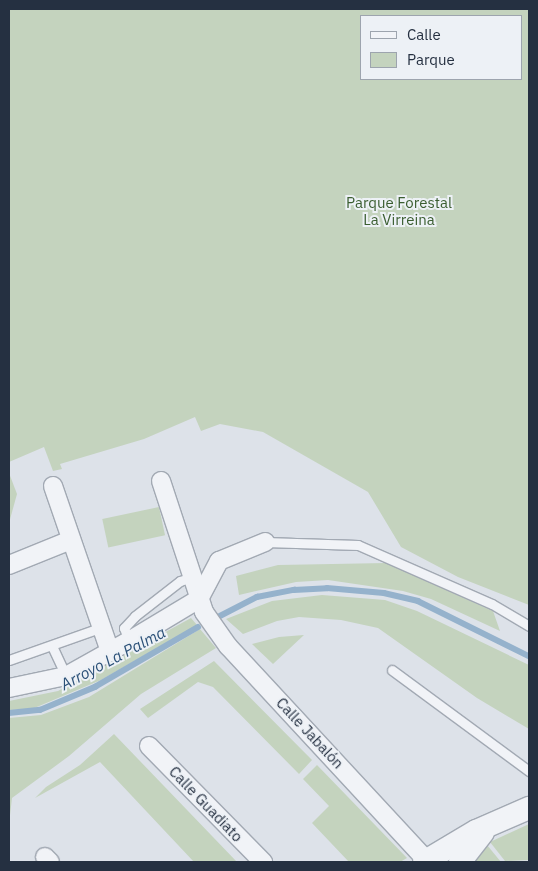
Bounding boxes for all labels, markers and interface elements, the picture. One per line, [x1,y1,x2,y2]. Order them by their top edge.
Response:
legend [360,15,523,80]
text: Calle [407,25,441,44]
text: Parque [407,50,455,69]
park label: Parque Forestal La Virreina [346,193,452,228]
water label: Arroyo La Palma [57,622,169,694]
street label: Calle Jabalón [273,694,347,772]
street label: Calle Guadiato [165,762,247,846]

